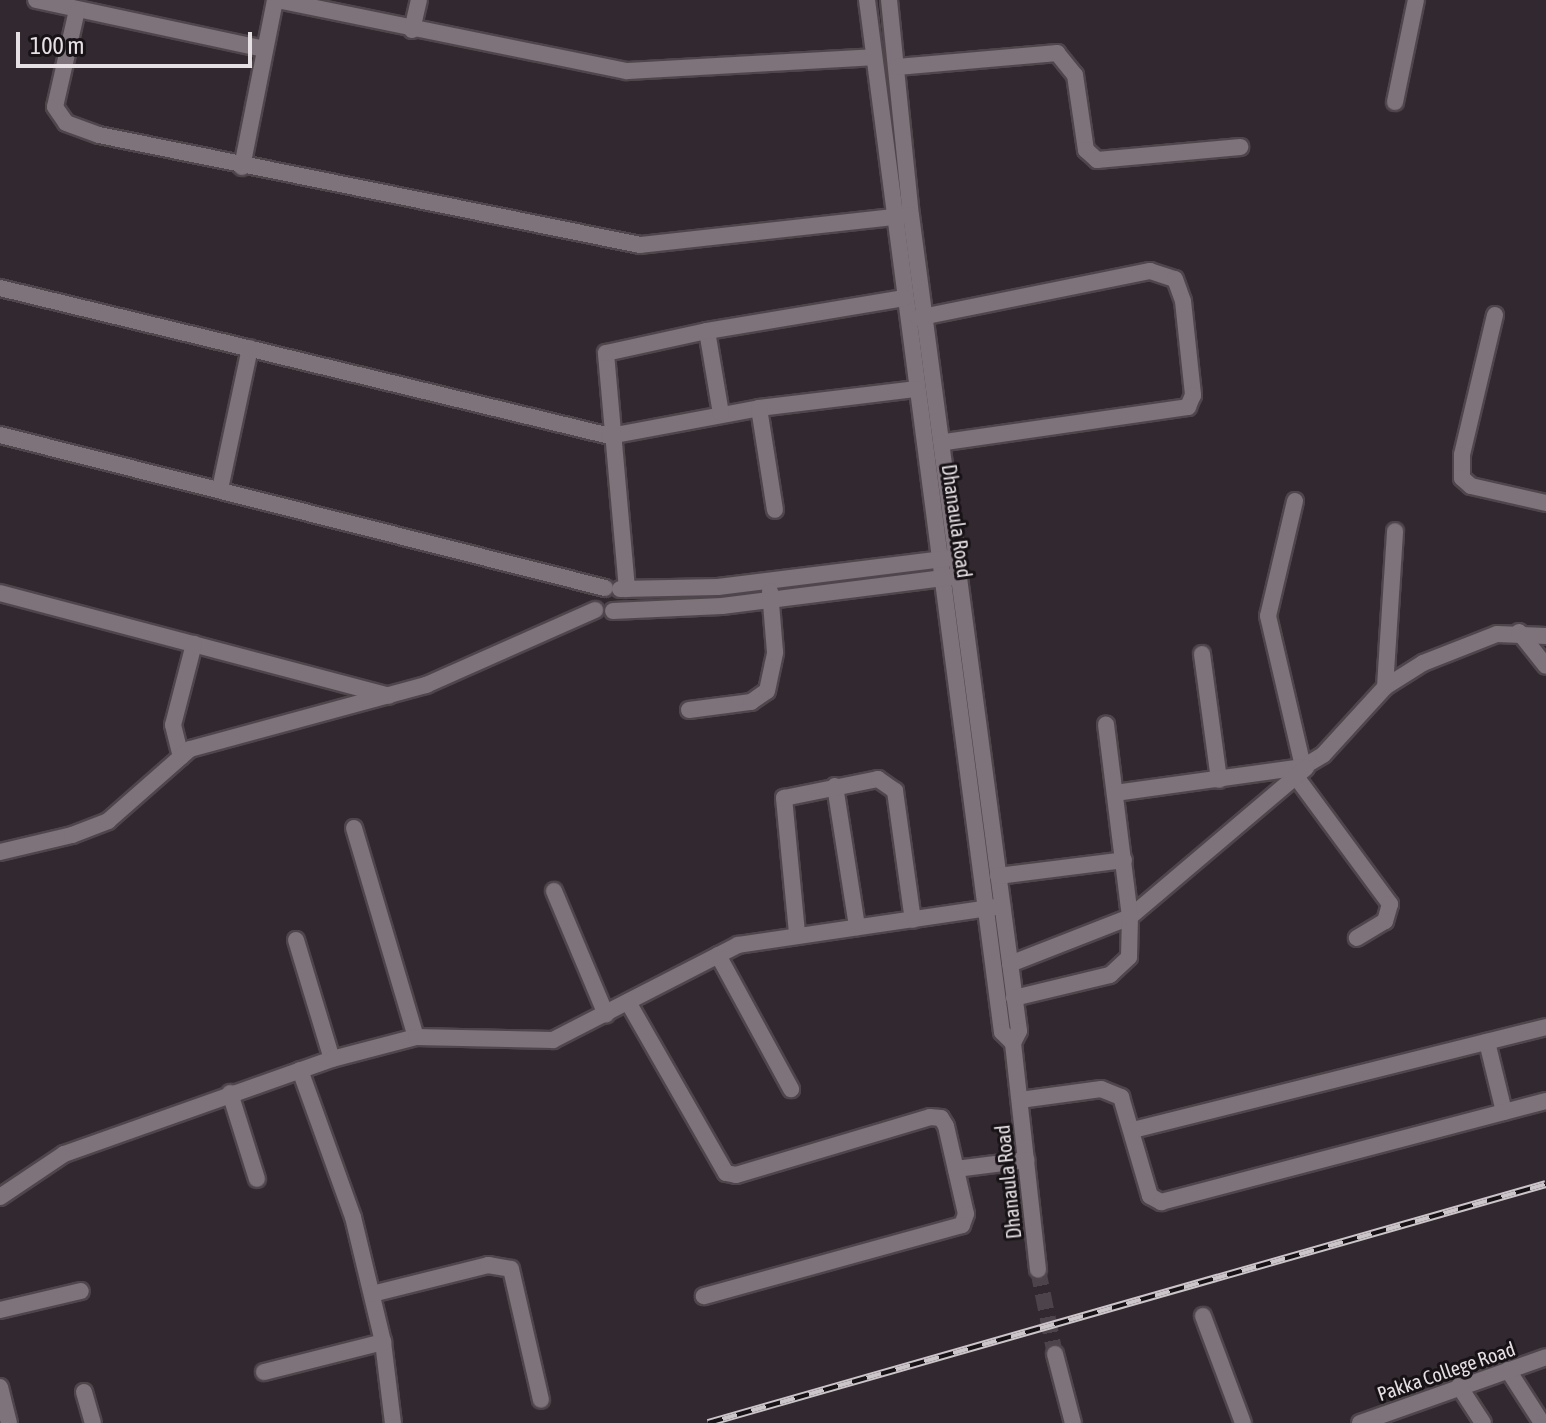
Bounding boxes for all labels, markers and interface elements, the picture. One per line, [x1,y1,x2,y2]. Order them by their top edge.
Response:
scale bar [20,16,256,66]
text: 100 m [30,32,84,59]
street label: Dhanaula Road [937,463,977,579]
street label: Dhanaula Road [990,1124,1026,1240]
street label: Pakka College Road [1374,1336,1518,1406]

